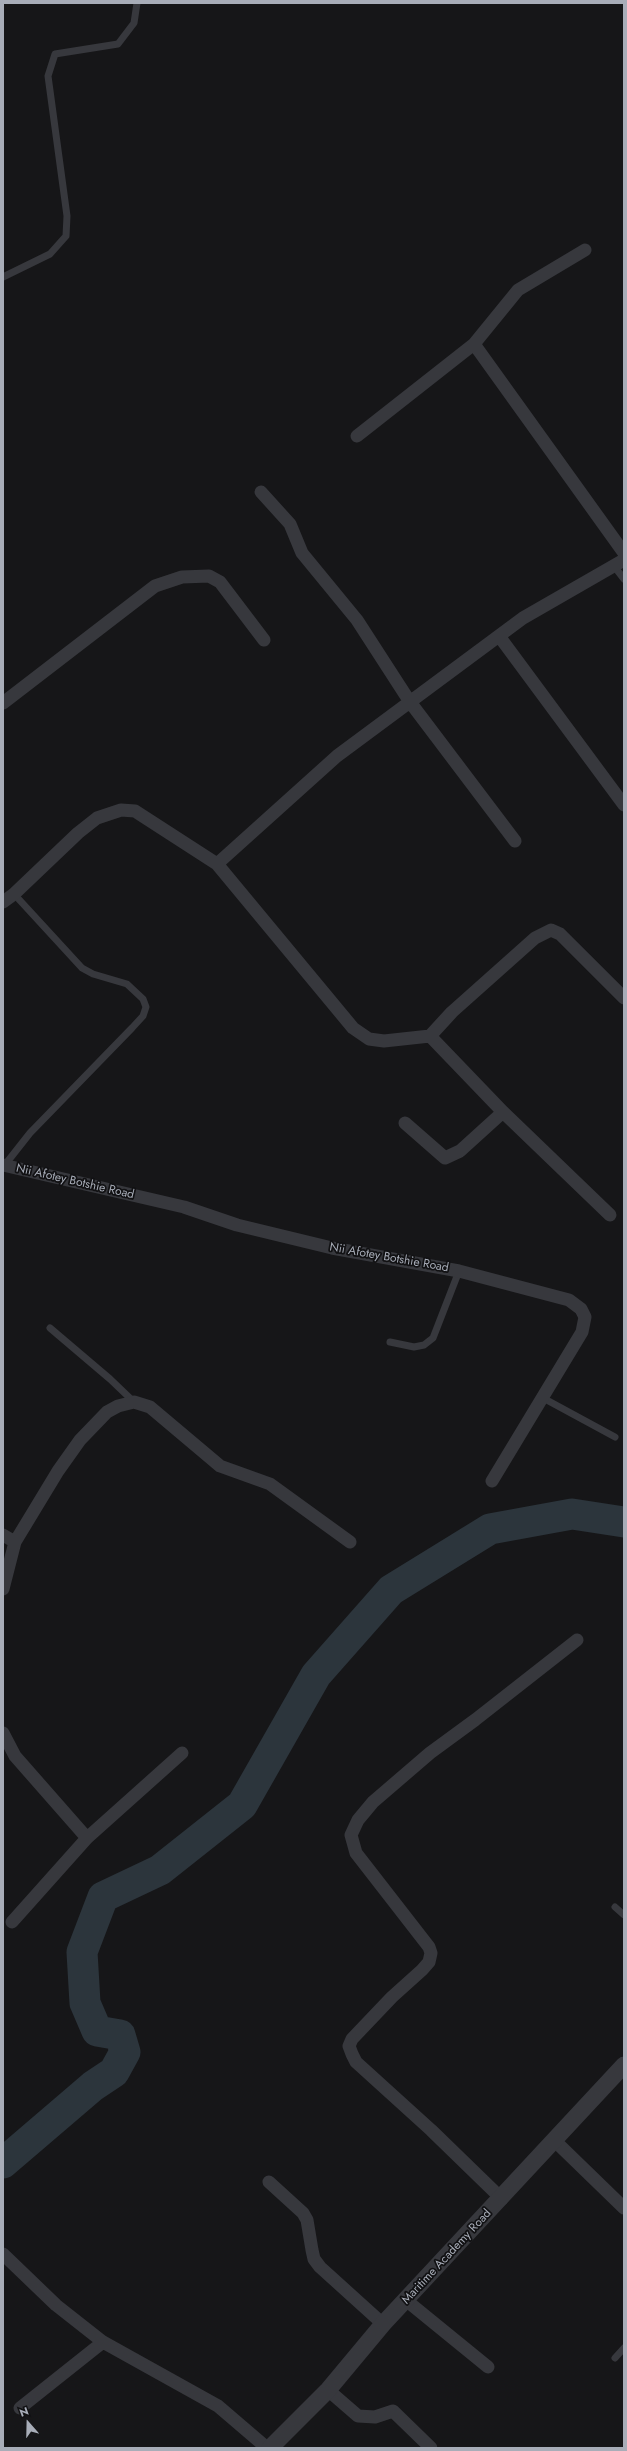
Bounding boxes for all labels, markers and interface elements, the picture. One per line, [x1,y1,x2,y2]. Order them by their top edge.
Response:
street label: Nii Afotey Botshie Road [15,1161,135,1203]
street label: Nii Afotey Botshie Road [328,1240,450,1276]
street label: Maritime Academy Road [399,2207,495,2307]
north arrow [8,2403,48,2443]
text: N [17,2403,31,2421]

